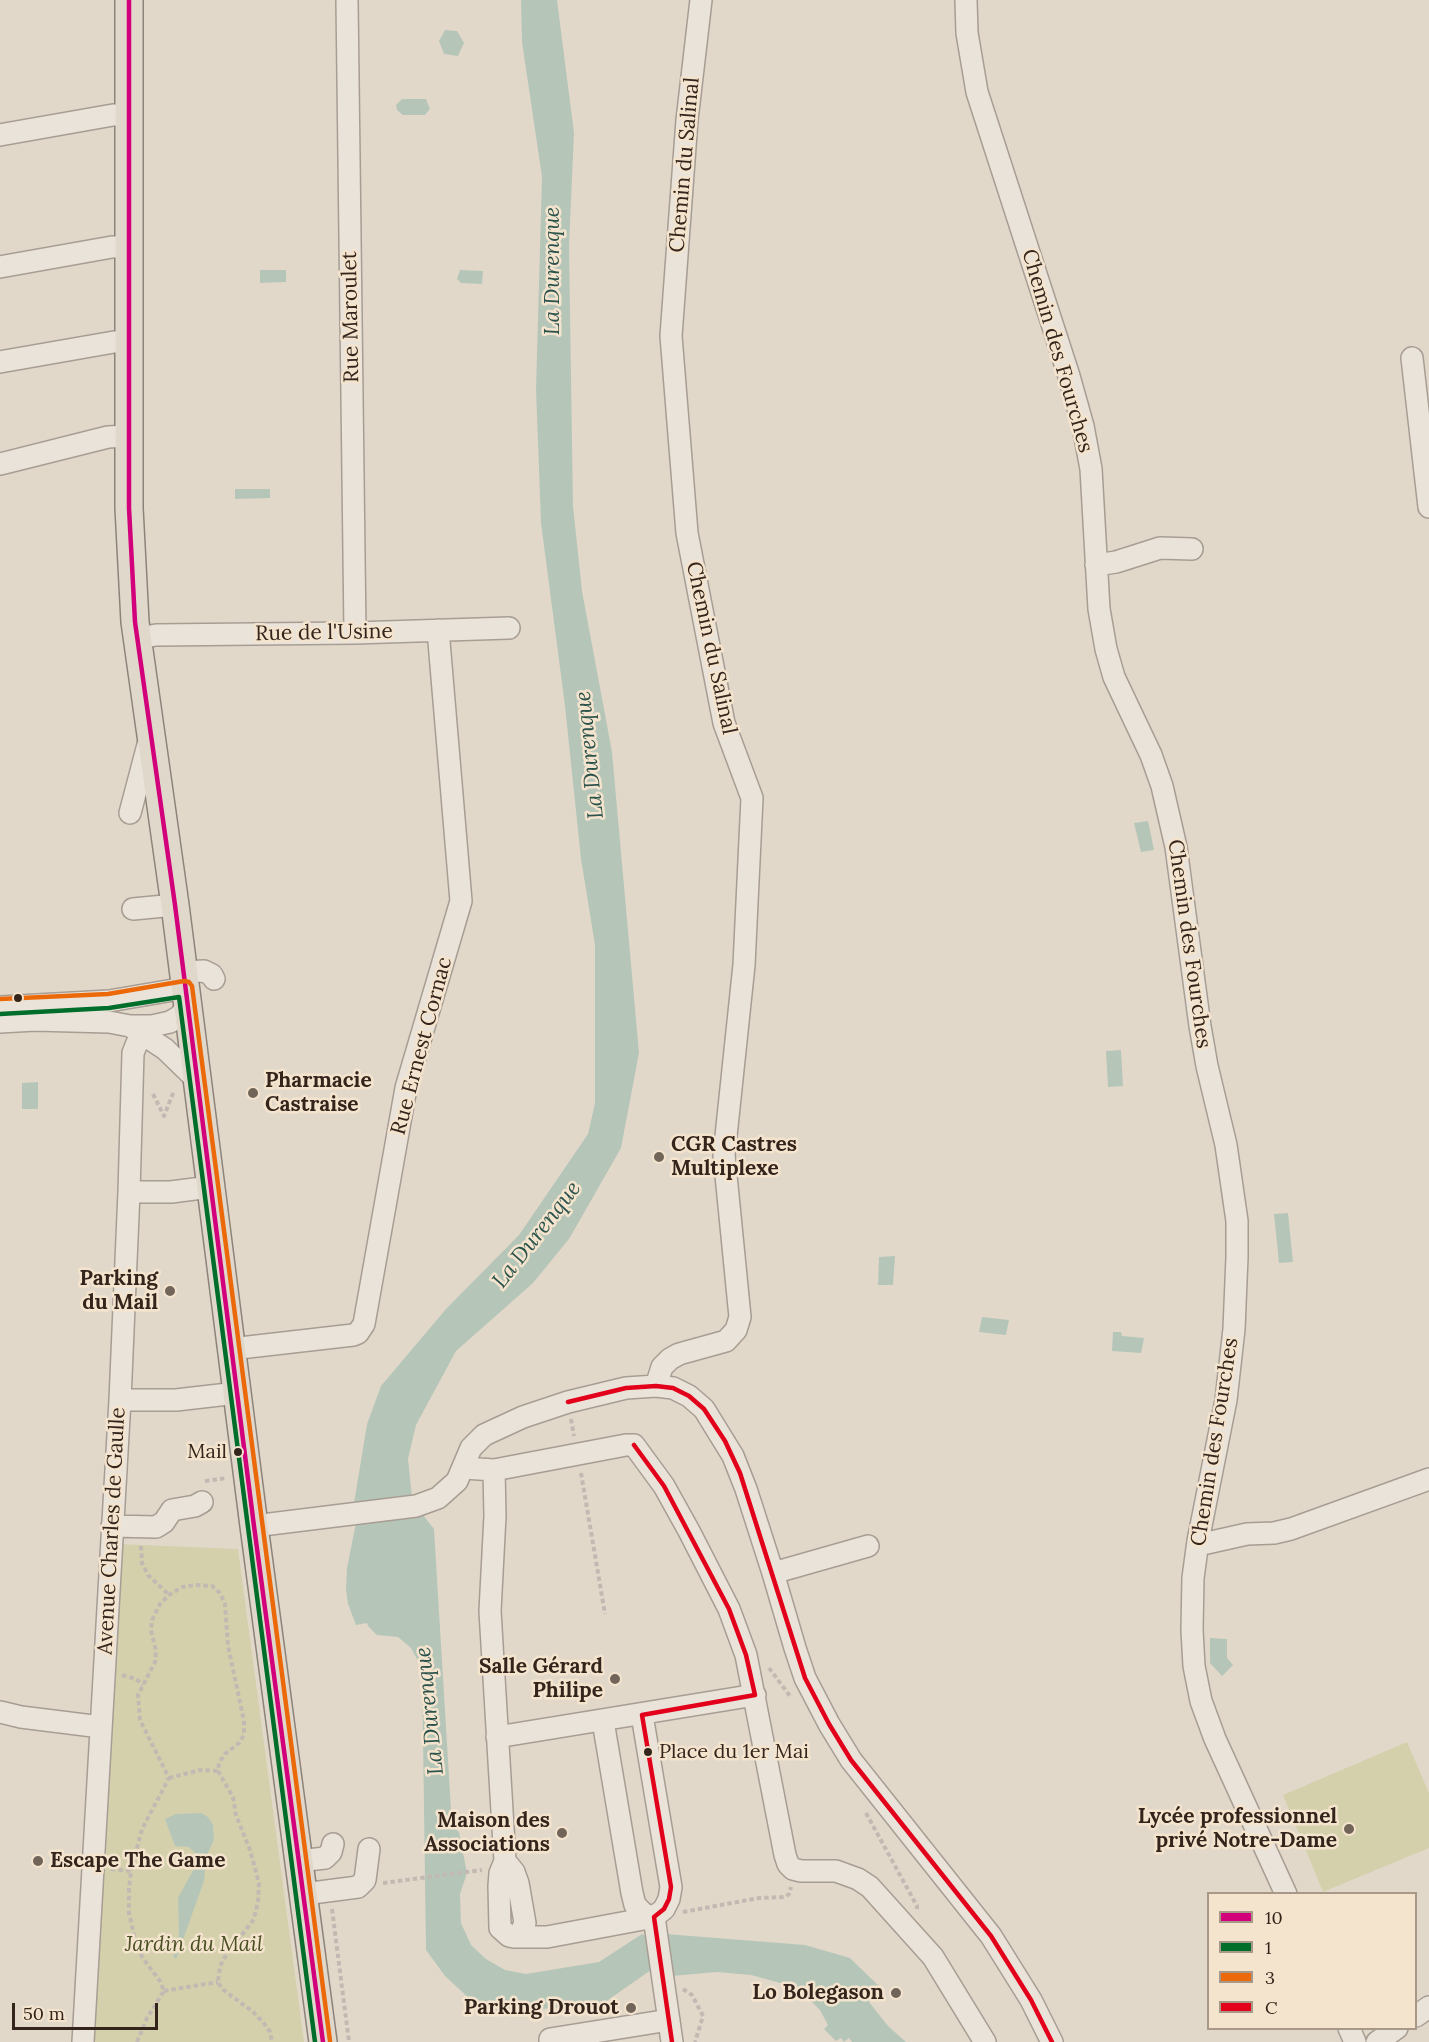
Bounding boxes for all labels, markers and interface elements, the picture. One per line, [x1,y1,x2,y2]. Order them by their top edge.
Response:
street label: Chemin du Salinal [665,76,705,254]
water label: La Durenque [540,207,566,335]
street label: Chemin des Fourches [1016,246,1098,456]
street label: Rue Maroulet [337,251,365,383]
street label: Chemin du Salinal [680,559,742,737]
street label: Rue de l'Usine [255,619,393,647]
water label: La Durenque [570,690,610,820]
street label: Chemin des Fourches [1162,838,1216,1050]
street label: Rue Ernest Cornac [386,954,458,1138]
unlabelled marker [12,992,24,1004]
place label: Pharmacie Castraise [265,1068,372,1118]
marker: Pharmacie Castraise [246,1086,260,1100]
place label: CGR Castres Multiplexe [671,1132,797,1182]
marker: CGR Castres Multiplexe [652,1150,666,1164]
water label: La Durenque [487,1176,587,1294]
place label: Parking du Mail [79,1266,158,1316]
marker: Parking du Mail [163,1284,177,1298]
street label: Chemin des Fourches [1186,1336,1244,1548]
street label: Avenue Charles de Gaulle [93,1407,131,1655]
place label: Mail [187,1440,227,1464]
marker: Mail [232,1446,244,1458]
water label: La Durenque [410,1646,450,1776]
place label: Salle Gérard Philipe [479,1654,603,1704]
marker: Salle Gérard Philipe [608,1672,622,1686]
place label: Place du 1er Mai [659,1740,809,1764]
marker: Place du 1er Mai [642,1746,654,1758]
place label: Lycée professionnel privé Notre-Dame [1138,1804,1337,1854]
place label: Maison des Associations [424,1808,550,1858]
marker: Lycée professionnel privé Notre-Dame [1342,1822,1356,1836]
marker: Maison des Associations [555,1826,569,1840]
place label: Escape The Game [50,1848,225,1874]
marker: Escape The Game [31,1854,45,1868]
legend [1207,1892,1417,2030]
text: 10 [1265,1906,1283,1929]
park label: Jardin du Mail [125,1932,263,1958]
text: 1 [1265,1936,1272,1959]
text: 3 [1265,1966,1275,1989]
place label: Lo Bolegason [752,1980,884,2006]
marker: Lo Bolegason [889,1986,903,2000]
scale bar [15,1991,160,2029]
place label: Parking Drouot [464,1995,619,2021]
text: C [1265,1996,1278,2019]
marker: Parking Drouot [624,2001,638,2015]
text: 50 m [23,2002,65,2025]

